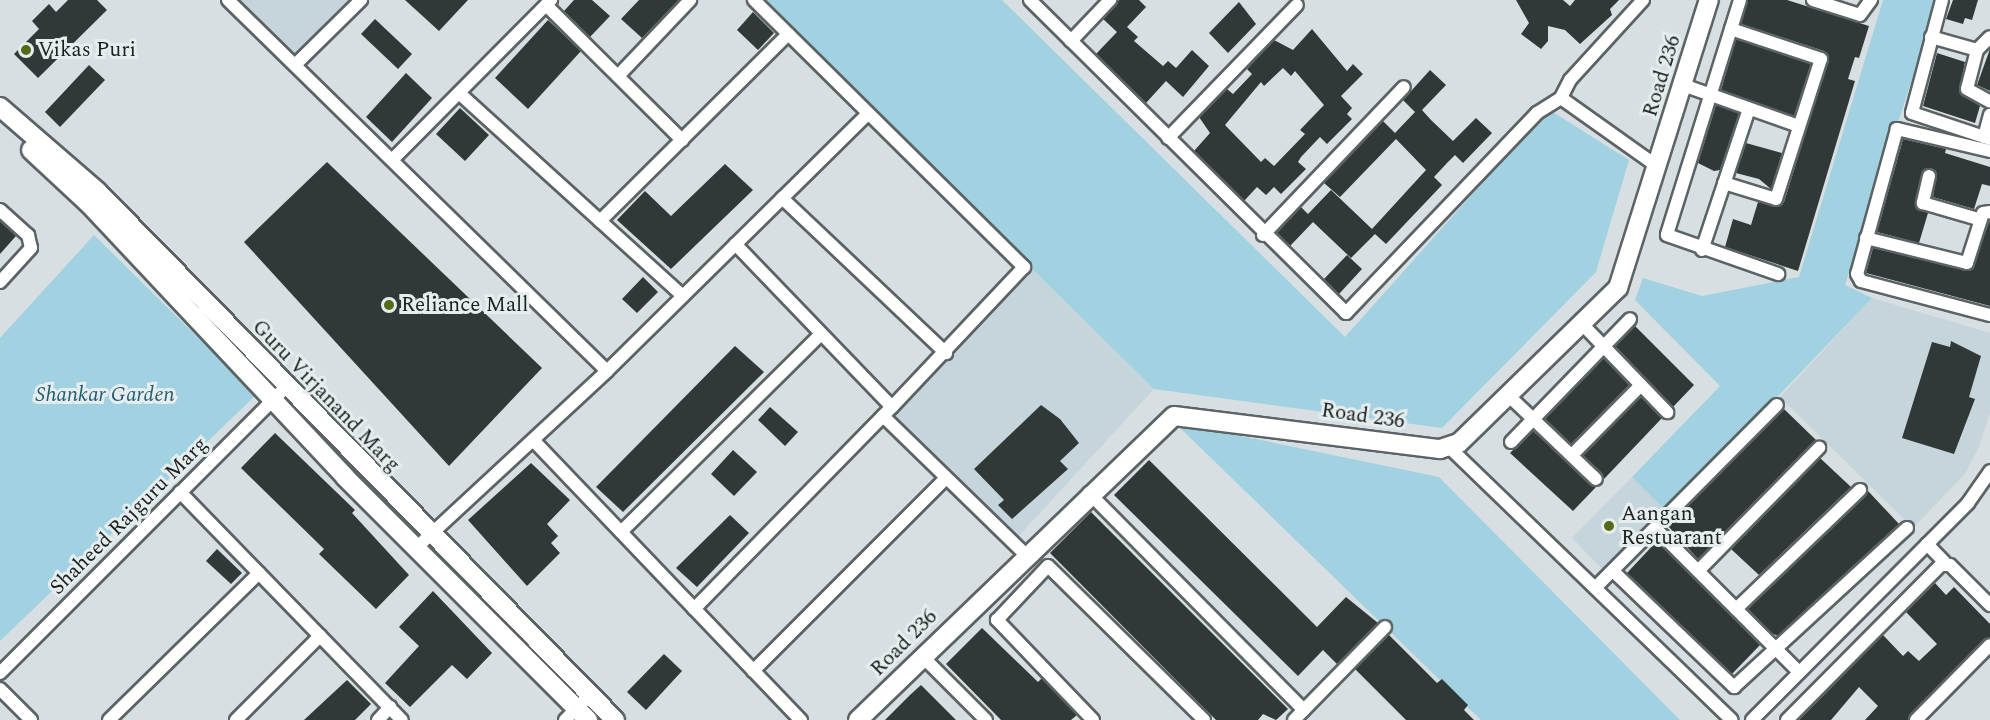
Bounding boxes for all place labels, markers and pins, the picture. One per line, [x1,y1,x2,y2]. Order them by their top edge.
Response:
place label: Vikas Puri [38,37,136,63]
marker: Vikas Puri [19,43,33,57]
place label: Reliance Mall [401,292,528,318]
marker: Reliance Mall [382,298,396,312]
place label: Aangan Restuarant [1621,501,1722,551]
marker: Aangan Restuarant [1602,519,1616,533]

